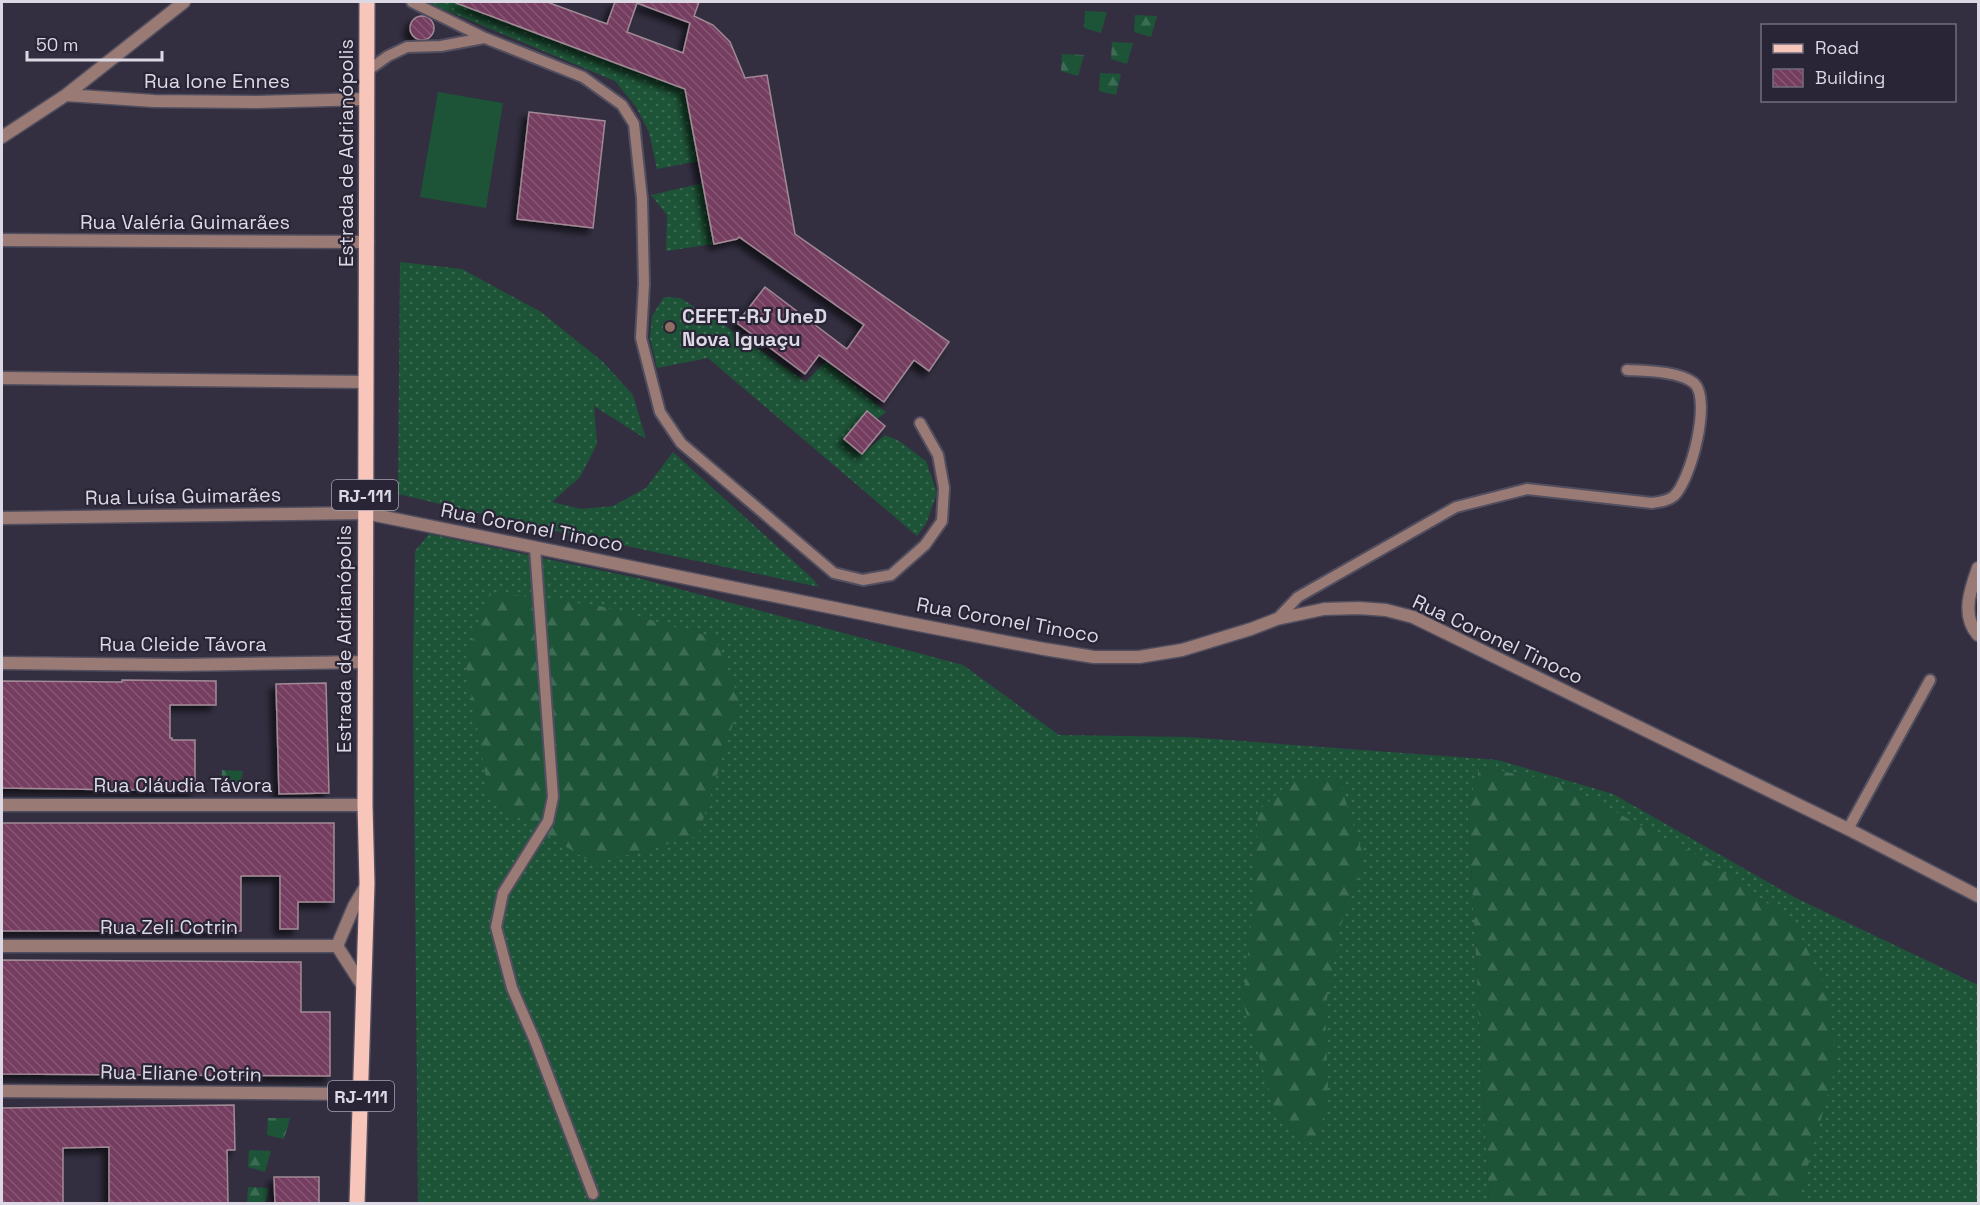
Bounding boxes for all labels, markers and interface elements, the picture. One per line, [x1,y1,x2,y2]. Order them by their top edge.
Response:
scale bar [27,24,162,62]
legend [1761,24,1956,102]
text: 50 m [36,33,78,56]
text: Road [1815,36,1859,59]
street label: Estrada de Adrianópolis [333,39,359,267]
text: Building [1815,66,1885,89]
street label: Rua Ione Ennes [144,68,290,94]
street label: Rua Valéria Guimarães [80,209,290,235]
place label: CEFET-RJ UneD Nova Iguaçu [682,303,827,352]
marker: CEFET-RJ UneD Nova Iguaçu [663,320,677,334]
road number: RJ-111 [332,480,398,510]
street label: Rua Luísa Guimarães [85,481,281,511]
street label: Rua Coronel Tinoco [439,497,625,557]
street label: Estrada de Adrianópolis [331,525,357,753]
street label: Rua Coronel Tinoco [1409,588,1587,690]
street label: Rua Coronel Tinoco [915,591,1101,649]
street label: Rua Cleide Távora [99,631,267,657]
street label: Rua Cláudia Távora [93,772,273,798]
street label: Rua Zeli Cotrin [100,914,238,940]
street label: Rua Eliane Cotrin [100,1059,262,1087]
road number: RJ-111 [328,1081,394,1111]

